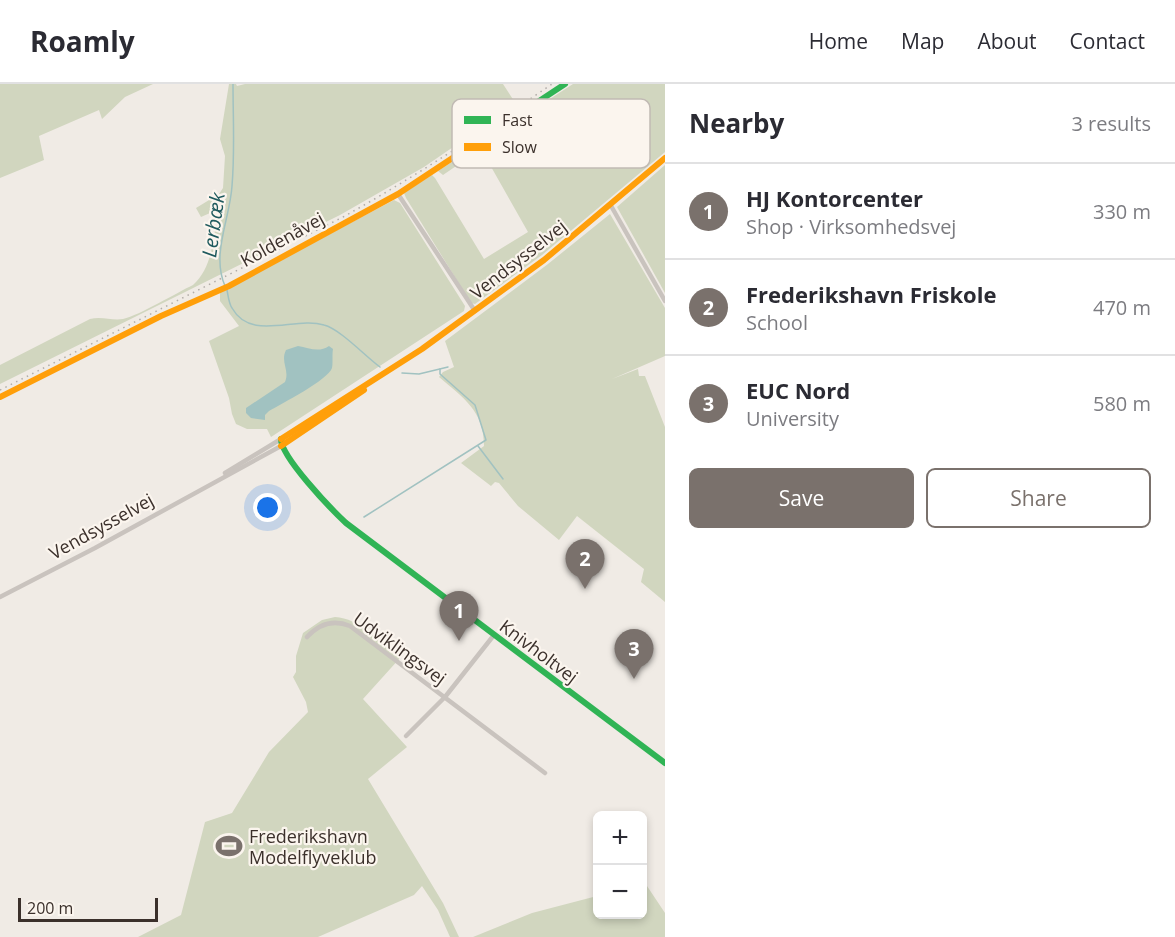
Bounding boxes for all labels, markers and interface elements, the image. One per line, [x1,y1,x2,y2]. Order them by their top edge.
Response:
text: Roamly [30,22,135,60]
text: Home [809,27,868,55]
text: Map [901,27,944,55]
text: About [977,27,1037,55]
text: Contact [1070,27,1145,55]
legend [452,99,650,168]
text: Nearby [689,105,784,141]
text: Fast [502,109,533,131]
text: 3 results [1071,110,1151,137]
text: Slow [502,136,537,158]
text: HJ Kontorcenter [746,183,923,213]
water label: Lerbæk [195,190,231,259]
text: 1 [703,198,714,225]
text: 330 m [1093,198,1151,225]
street label: Koldenåvej [236,206,328,272]
text: Shop · Virksomhedsvej [746,213,956,240]
street label: Vendsysselvej [465,214,571,304]
text: Frederikshavn Friskole [746,279,996,309]
text: 2 [703,294,714,321]
text: 470 m [1093,294,1151,321]
text: School [746,309,808,336]
text: EUC Nord [746,375,850,405]
text: 3 [703,390,714,417]
text: 580 m [1093,390,1151,417]
text: University [746,405,839,432]
button: Save [689,468,914,528]
button: Share [926,468,1151,528]
street label: Vendsysselvej [44,487,158,565]
your location [253,493,282,522]
pin: 2 [566,540,604,589]
pin: 1 [440,592,478,641]
street label: Udviklingsvej [349,606,451,690]
street label: Knivholtvej [495,614,583,688]
pin: 3 [614,630,654,679]
map controls [593,811,647,919]
button: + [593,811,647,865]
place label: Frederikshavn Modelflyveklub [249,824,376,869]
sports icon: Frederikshavn Modelflyveklub [214,831,244,861]
button: − [593,865,647,919]
scale bar [18,895,158,922]
text: 200 m [27,897,73,919]

